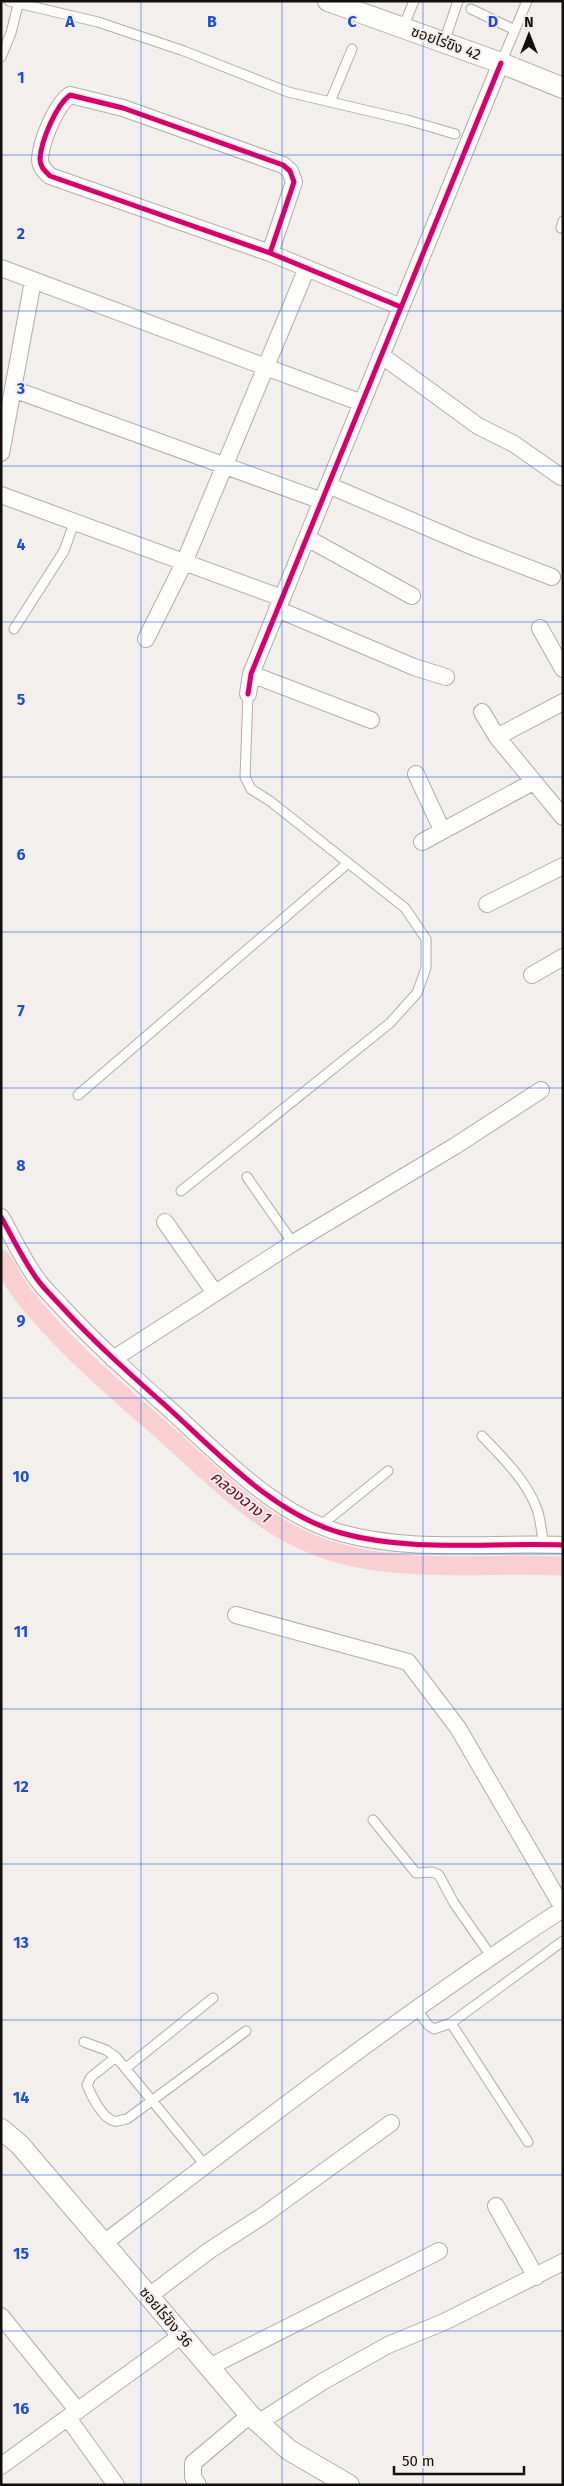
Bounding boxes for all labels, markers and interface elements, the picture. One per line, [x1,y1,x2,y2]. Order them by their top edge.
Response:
north arrow [504,10,554,60]
text: A [64,12,75,31]
text: B [207,12,217,31]
text: C [347,12,357,31]
text: D [488,12,498,31]
text: N [524,14,534,31]
street label: ซอยไร่ขิง 42 [409,22,483,64]
text: 1 [17,68,25,87]
text: 2 [17,224,25,243]
text: 3 [16,379,25,398]
text: 4 [16,535,26,554]
text: 5 [17,690,26,709]
text: 6 [16,845,26,864]
text: 7 [17,1001,25,1020]
text: 8 [16,1156,26,1175]
text: 9 [17,1311,26,1330]
text: 10 [13,1467,29,1486]
water label: คลองฉาง 1 [207,1467,275,1527]
text: 11 [14,1622,28,1641]
text: 12 [13,1777,29,1796]
text: 13 [13,1933,29,1952]
text: 14 [13,2088,29,2107]
text: 15 [13,2244,29,2263]
street label: ซอยไร่ขิง 36 [136,2283,196,2351]
text: 16 [13,2399,29,2418]
scale bar [394,2444,524,2476]
text: 50 m [402,2452,435,2470]

